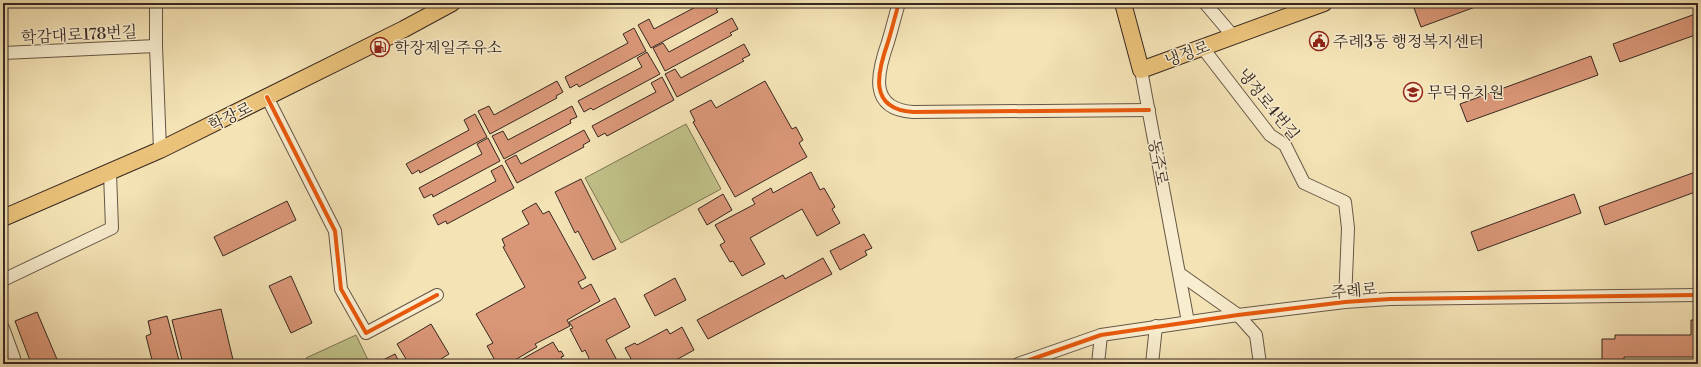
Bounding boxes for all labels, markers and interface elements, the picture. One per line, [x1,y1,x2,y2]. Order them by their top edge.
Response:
street label: 학감대로178번길 [20,22,138,48]
public building icon: 주례3동 행정복지센터 [1308,30,1330,52]
place label: 주례3동 행정복지센터 [1333,32,1484,52]
fuel station icon: 학장제일주유소 [369,36,391,58]
street label: 냉정로 [1162,36,1213,71]
place label: 학장제일주유소 [394,38,502,58]
street label: 냉정로4번길 [1233,65,1303,145]
school or university icon: 무덕유치원 [1402,81,1424,103]
place label: 무덕유치원 [1427,83,1504,103]
street label: 학장로 [205,98,256,136]
street label: 동주로 [1144,138,1172,187]
street label: 주례로 [1330,279,1379,303]

